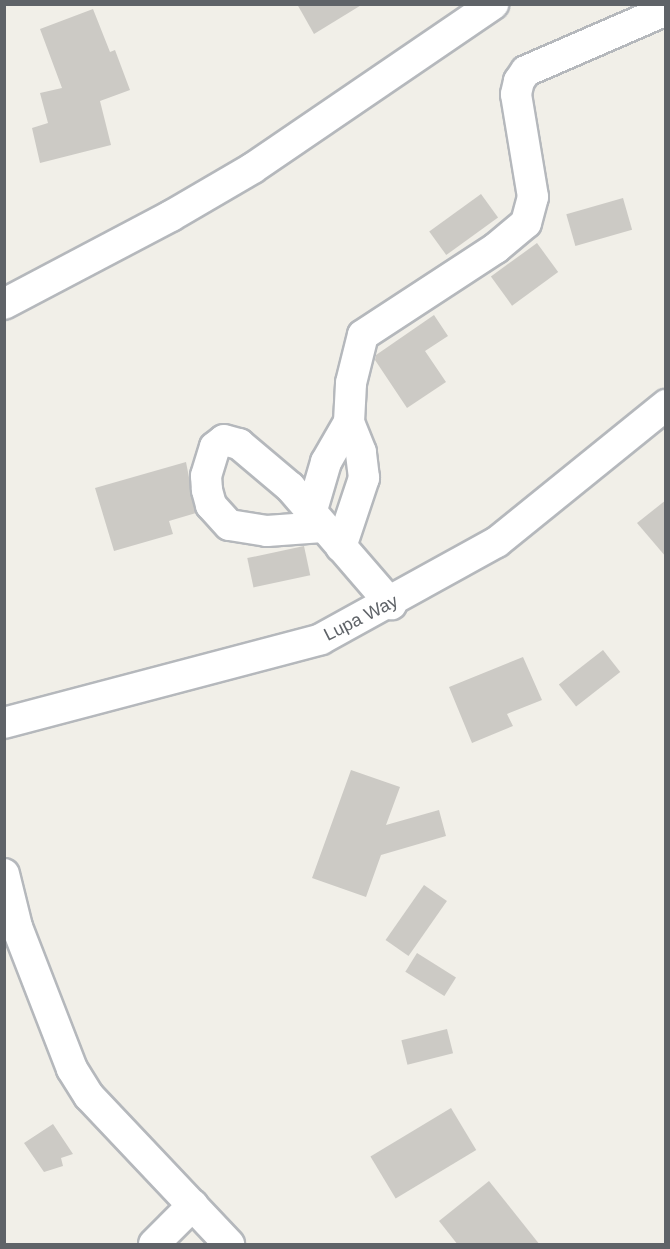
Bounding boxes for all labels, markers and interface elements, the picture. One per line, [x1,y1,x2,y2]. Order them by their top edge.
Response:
street label: Lupa Way [320,590,402,646]

